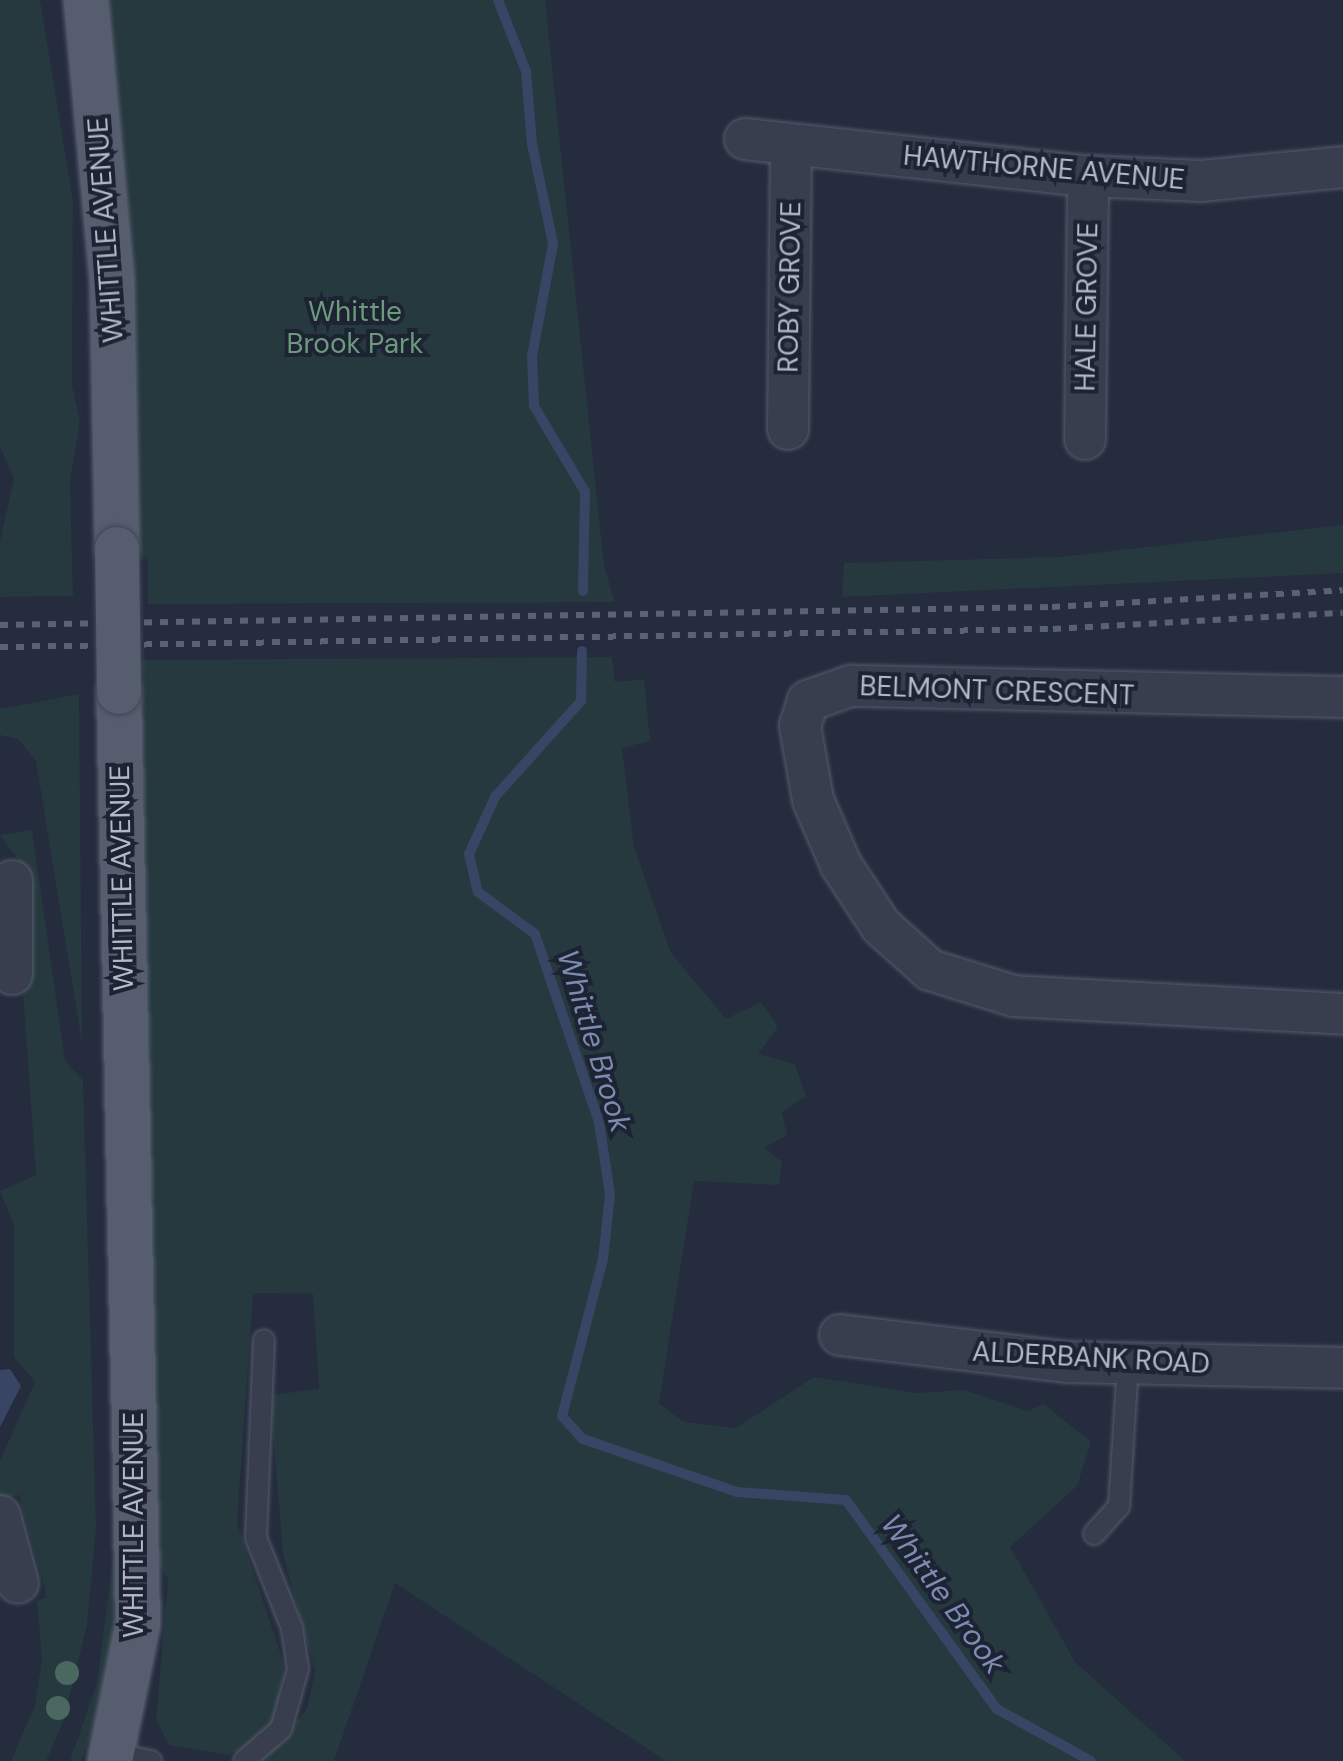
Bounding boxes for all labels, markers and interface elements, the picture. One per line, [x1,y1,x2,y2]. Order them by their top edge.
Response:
street label: WHITTLE AVENUE [81,116,131,344]
street label: HAWTHORNE AVENUE [902,139,1186,197]
street label: ROBY GROVE [772,201,808,373]
street label: HALE GROVE [1069,222,1105,392]
park label: Whittle Brook Park [287,295,423,361]
street label: BELMONT CRESCENT [859,669,1135,713]
street label: WHITTLE AVENUE [103,765,141,991]
water label: Whittle Brook [549,946,639,1136]
street label: ALDERBANK ROAD [971,1335,1211,1381]
street label: WHITTLE AVENUE [117,1412,151,1638]
water label: Whittle Brook [873,1507,1013,1681]

